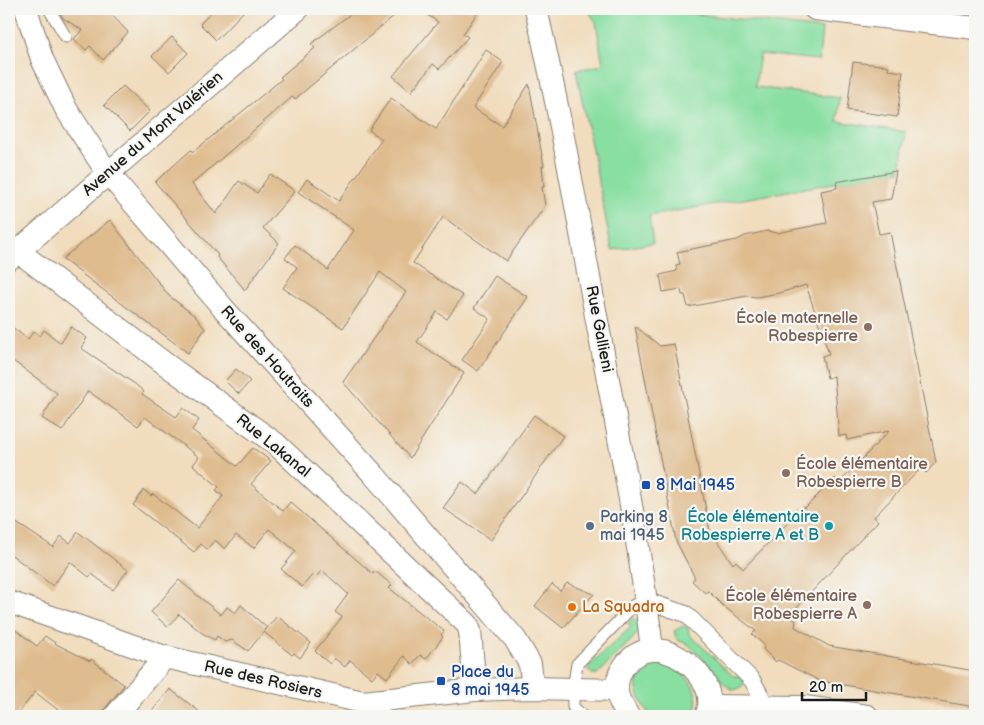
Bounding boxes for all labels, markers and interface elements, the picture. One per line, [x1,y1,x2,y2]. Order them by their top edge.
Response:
street label: Avenue du Mont Valérien [79,68,227,200]
street label: Rue Gallieni [581,284,617,374]
street label: Rue des Houtraits [216,302,318,412]
place label: École maternelle Robespierre [736,307,858,346]
marker: École maternelle Robespierre [862,321,874,333]
street label: Rue Lakanal [232,410,314,482]
place label: École élémentaire Robespierre B [796,453,928,492]
marker: École élémentaire Robespierre B [780,467,792,479]
place label: 8 Mai 1945 [656,476,735,495]
marker: 8 Mai 1945 [640,479,652,491]
place label: École élémentaire Robespierre A et B [681,506,820,545]
place label: Parking 8 mai 1945 [600,508,668,545]
marker: Parking 8 mai 1945 [584,520,596,532]
marker: École élémentaire Robespierre A et B [823,520,835,532]
place label: École élémentaire Robespierre A [725,585,858,624]
place label: La Squadra [582,598,664,617]
marker: École élémentaire Robespierre A [861,599,873,611]
marker: La Squadra [566,601,578,613]
street label: Rue des Rosiers [202,657,324,703]
place label: Place du 8 mai 1945 [451,663,529,700]
scale bar [802,670,865,702]
marker: Place du 8 mai 1945 [435,675,447,687]
text: 20 m [809,678,843,697]

